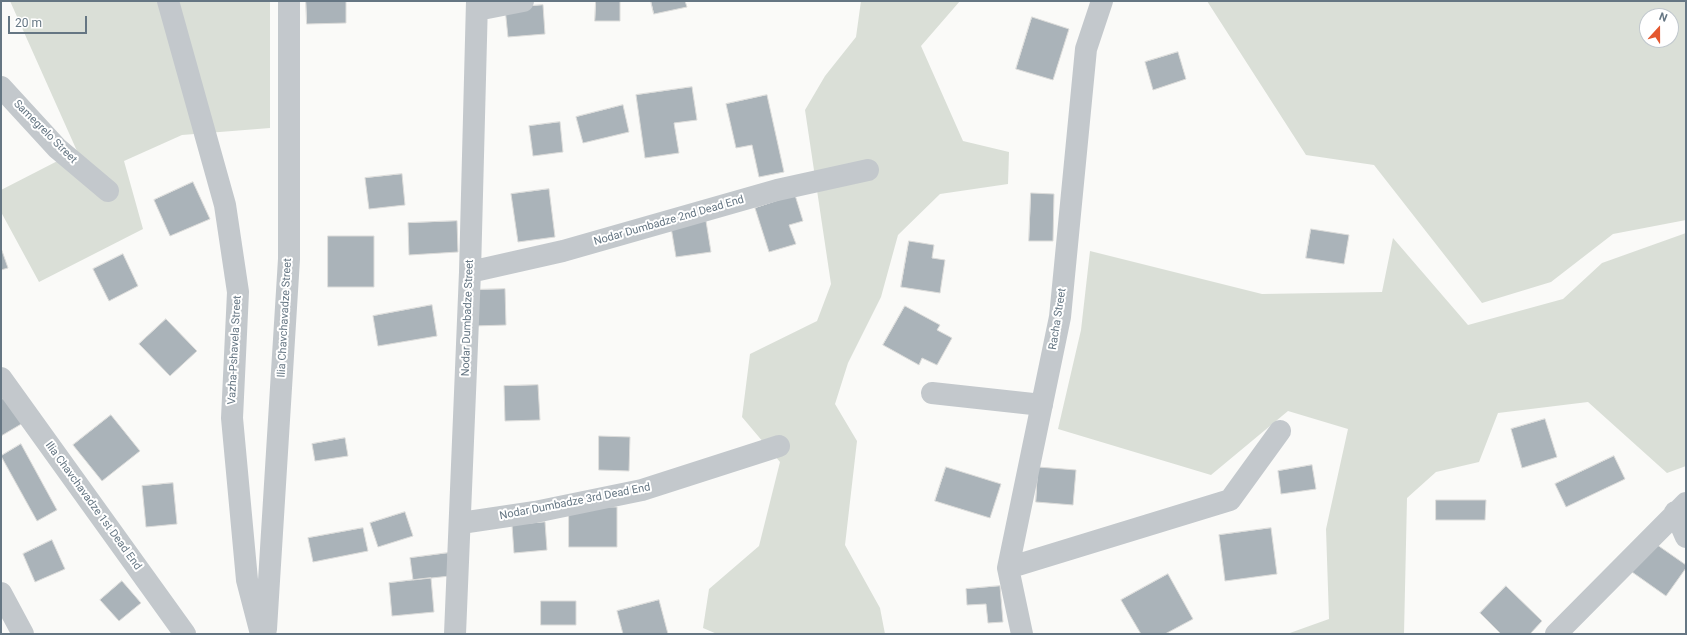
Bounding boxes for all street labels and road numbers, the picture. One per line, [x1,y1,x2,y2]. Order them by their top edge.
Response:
street label: Samegrelo Street [11,98,79,166]
street label: Nodar Dumbadze 2nd Dead End [592,193,746,249]
street label: Ilia Chavchavadze Street [275,258,295,378]
street label: Nodar Dumbadze Street [459,259,477,377]
street label: Racha Street [1047,287,1069,351]
street label: Vazha-Pshavela Street [226,295,244,405]
street label: Ilia Chavchavadze 1st Dead End [42,439,144,573]
street label: Nodar Dumbadze 3rd Dead End [499,481,651,523]

